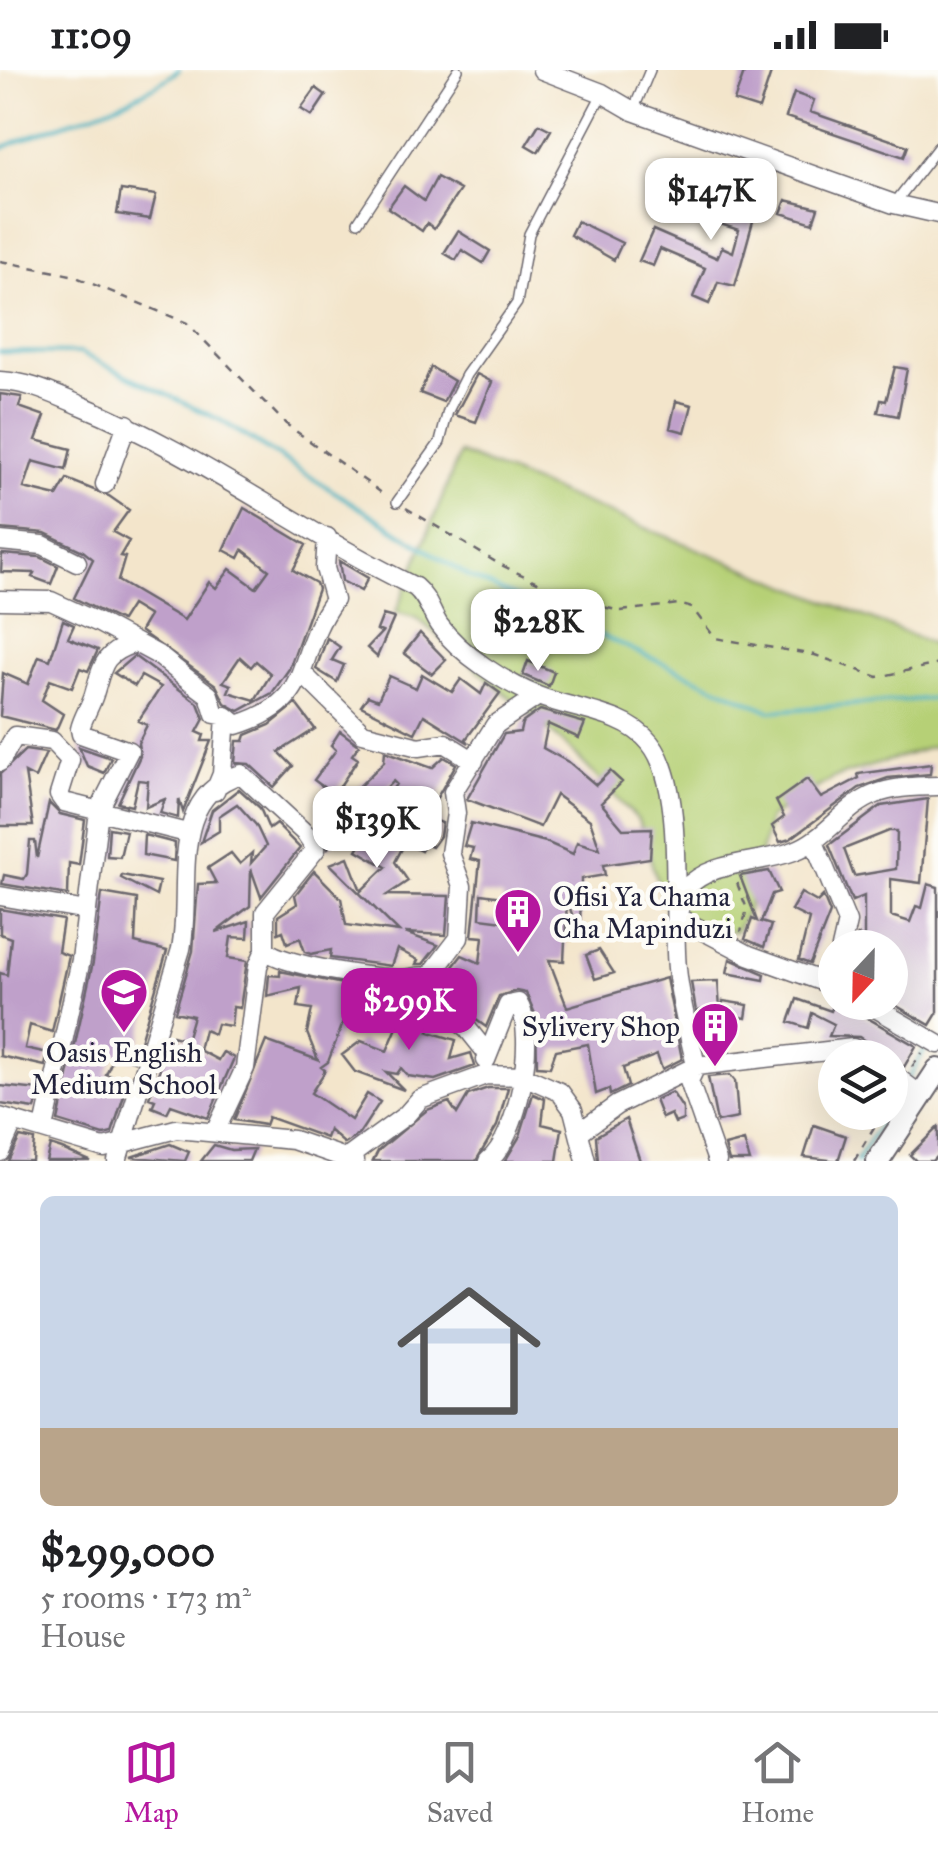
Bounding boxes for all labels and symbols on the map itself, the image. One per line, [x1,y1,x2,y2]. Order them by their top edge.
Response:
pin: $147K [641,158,781,243]
pin: $228K [468,589,608,674]
pin: $139K [307,786,447,871]
place label: Ofisi Ya Chama Cha Mapinduzi [553,879,733,946]
building icon: Ofisi Ya Chama Cha Mapinduzi [492,886,544,954]
north arrow [818,930,908,1020]
school or university icon: Oasis English Medium School [98,966,150,1034]
pin: $299K [339,968,479,1053]
building icon: Sylivery Shop [689,1000,741,1068]
place label: Sylivery Shop [522,1009,680,1044]
place label: Oasis English Medium School [31,1035,217,1102]

